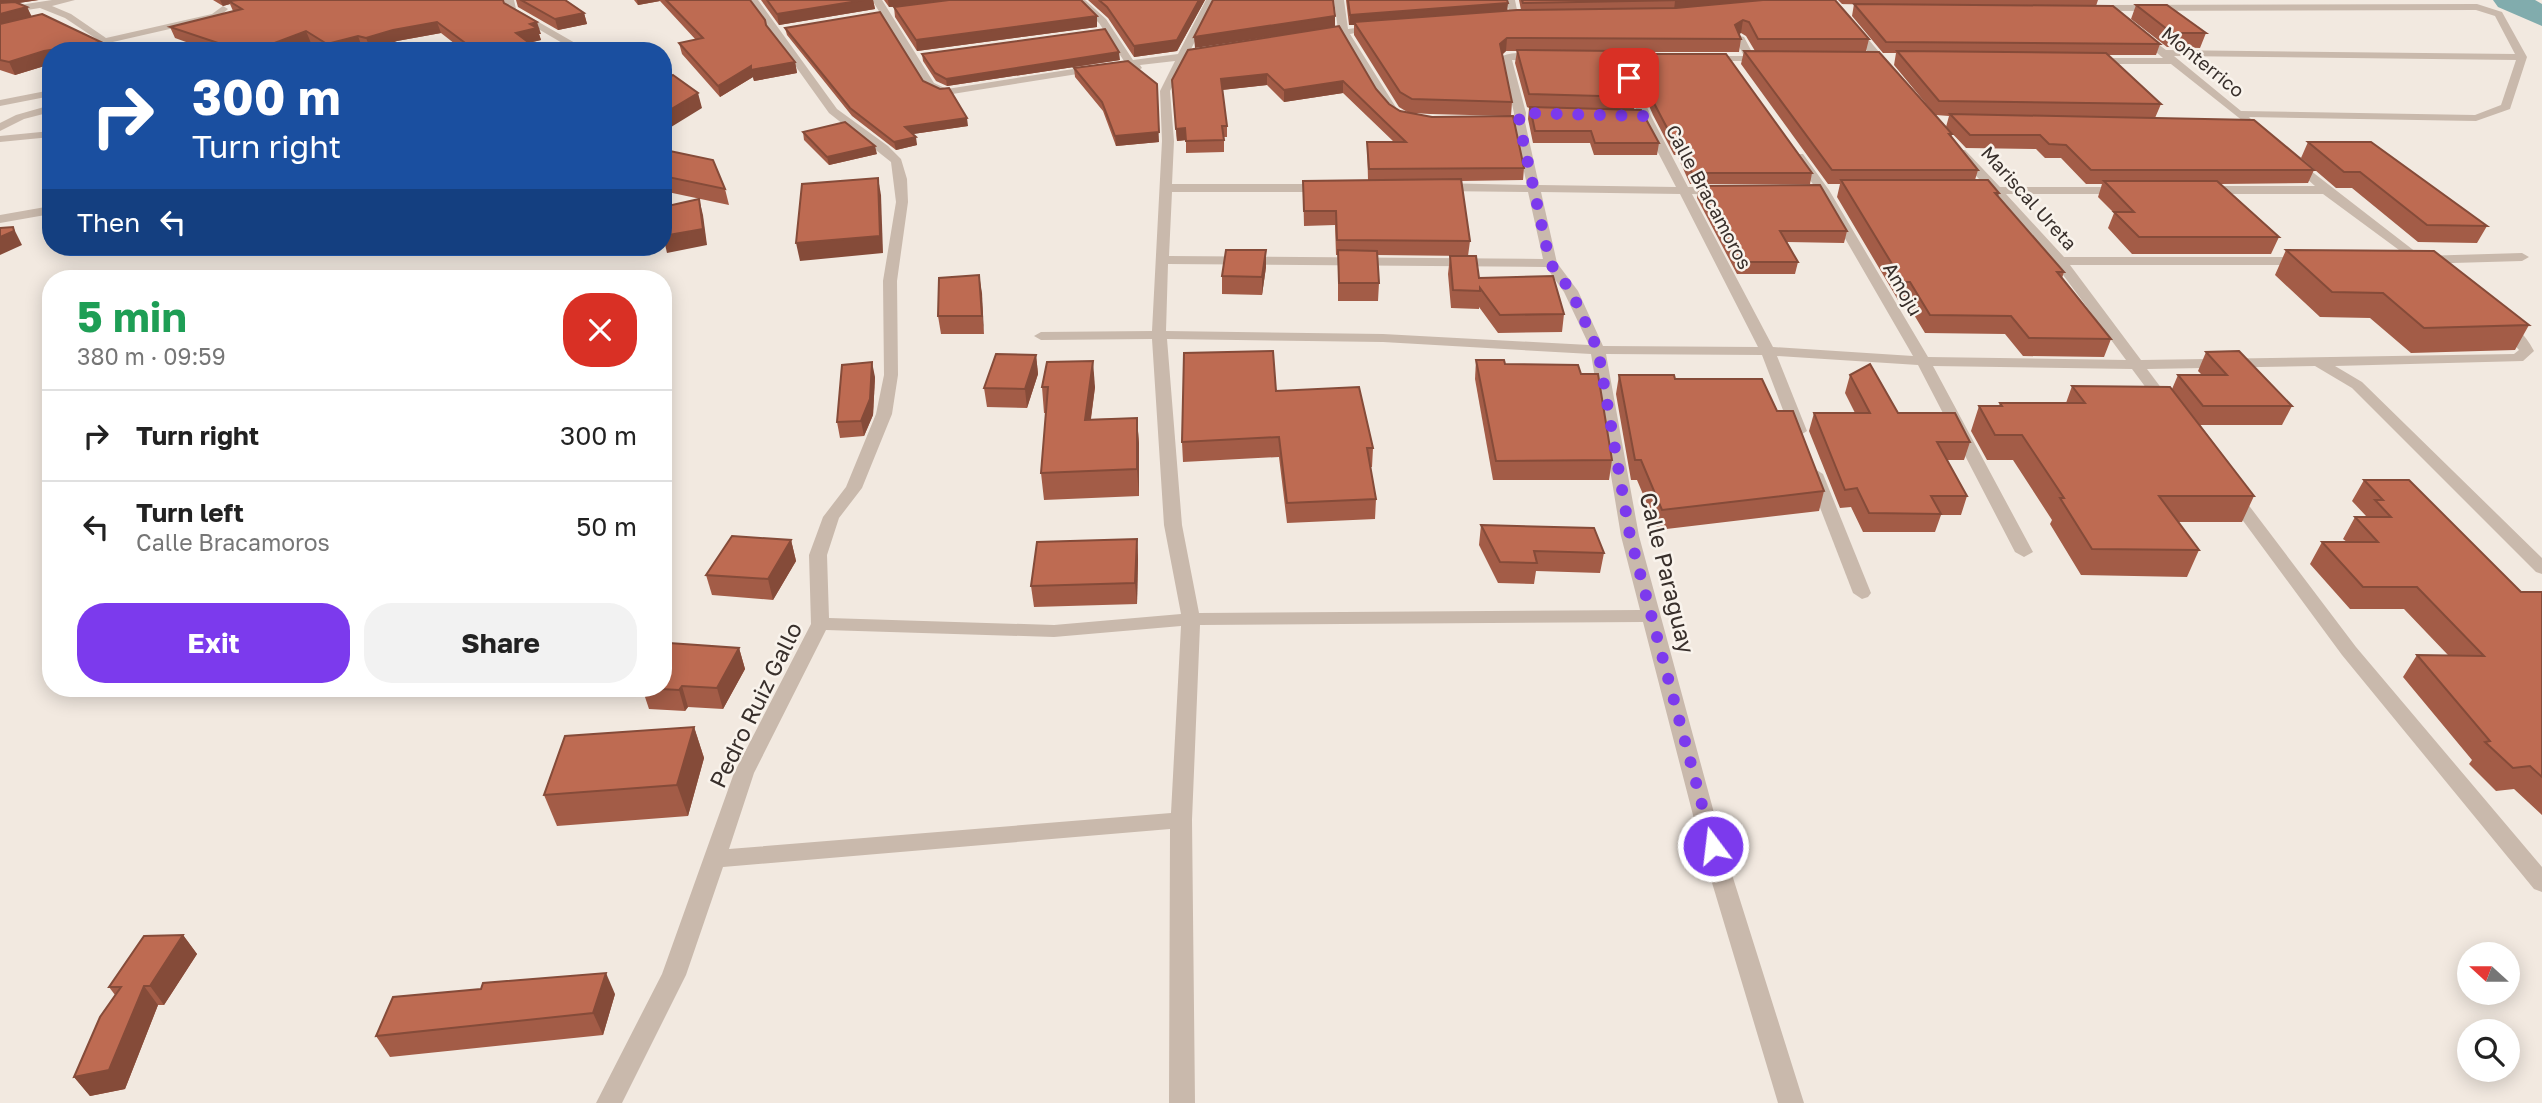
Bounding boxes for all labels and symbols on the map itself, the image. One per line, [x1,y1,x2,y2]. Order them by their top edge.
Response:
street label: Monterrico [2157,21,2249,102]
pin [1599,48,1659,108]
street label: Calle Bracamoros [1662,121,1757,273]
street label: Mariscal Ureta [1977,141,2082,254]
street label: Amoju [1879,258,1928,319]
street label: Calle Paraguay [1634,489,1702,656]
street label: Pedro Ruiz Gallo [703,617,807,792]
position arrow [1676,809,1750,883]
north arrow [2457,942,2520,1004]

